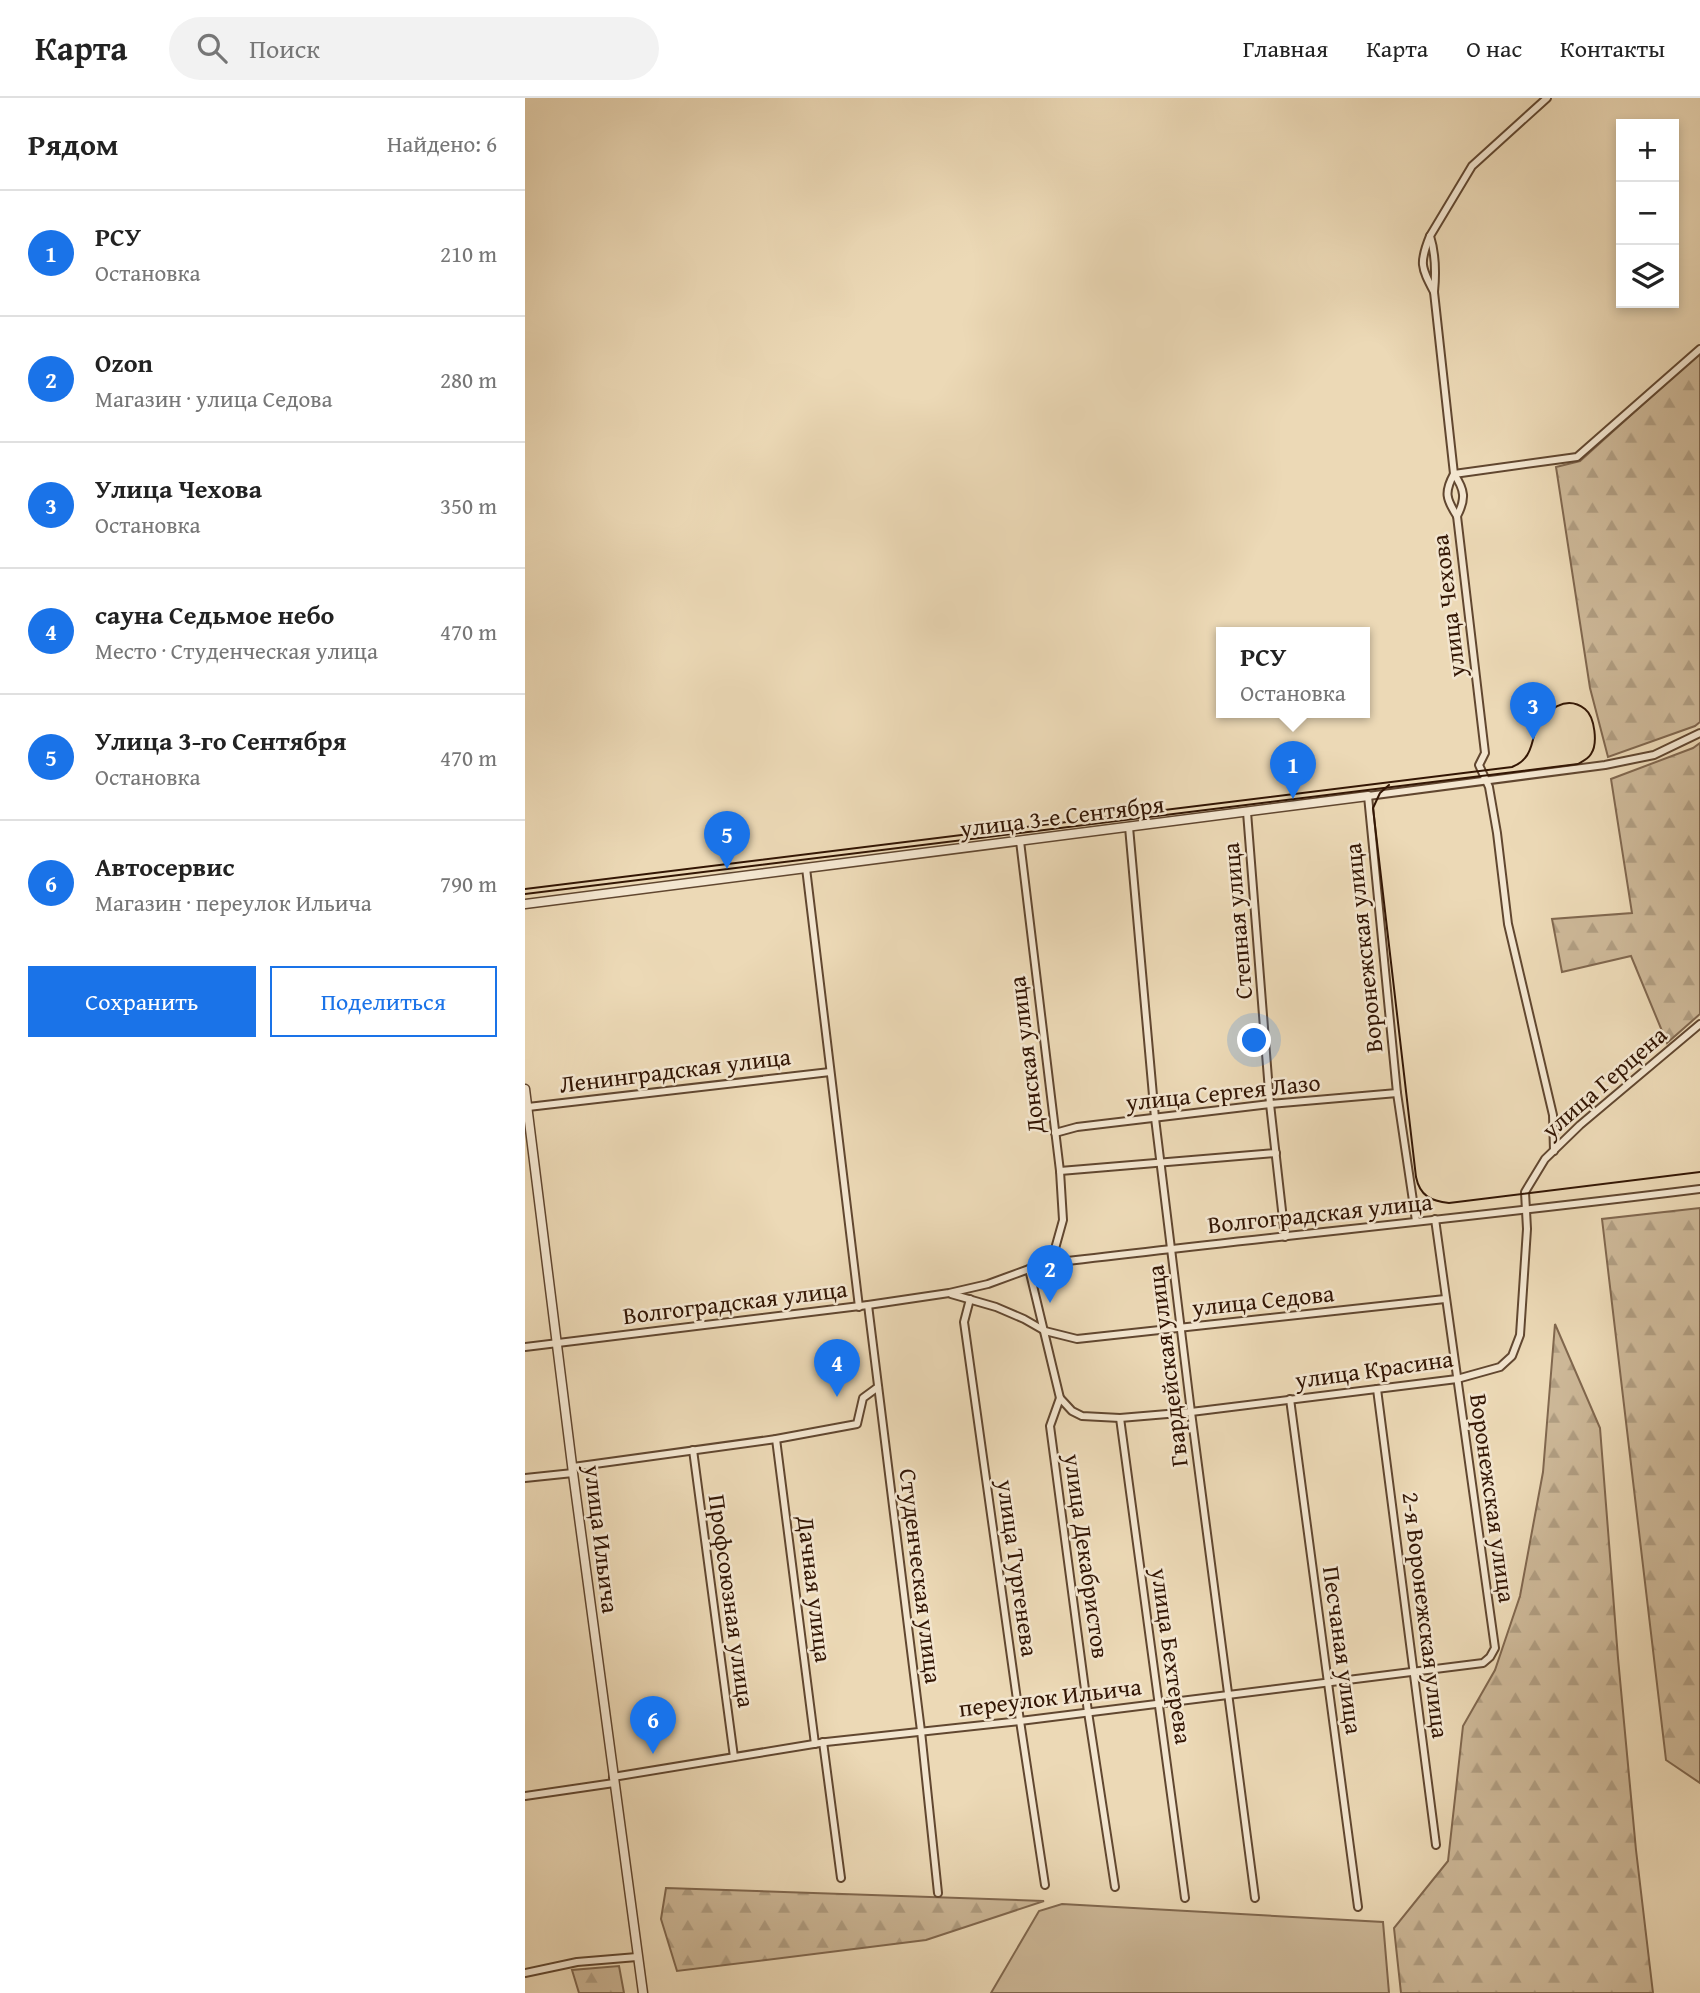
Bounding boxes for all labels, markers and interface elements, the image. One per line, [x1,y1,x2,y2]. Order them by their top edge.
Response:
search box [169,17,659,80]
text: Карта [35,24,127,72]
icon: search [193,29,231,67]
text: Поиск [249,29,320,68]
text: Главная [1243,31,1328,66]
text: Карта [1366,31,1428,66]
text: О нас [1466,31,1522,66]
text: Контакты [1560,31,1665,66]
map controls [1616,119,1679,308]
button: + [1616,119,1679,182]
text: Рядом [28,122,119,166]
text: Найдено: 6 [387,127,497,160]
button: − [1616,182,1679,245]
text: РСУ [95,217,141,256]
text: 1 [45,237,57,270]
text: 210 m [440,237,497,270]
button: layers [1616,245,1679,308]
text: Остановка [95,256,201,289]
text: Ozon [95,343,153,382]
text: 2 [45,363,57,396]
text: 280 m [440,363,497,396]
text: Магазин · улица Седова [95,382,332,415]
text: Улица Чехова [95,469,262,508]
text: 3 [45,489,57,522]
text: 350 m [440,489,497,522]
text: Остановка [95,508,201,541]
street label: улица Чехова [1422,532,1474,680]
text: сауна Седьмое небо [95,595,334,634]
text: 4 [45,615,57,648]
text: 470 m [440,615,497,648]
popup [1216,627,1370,718]
text: Место · Студенческая улица [95,634,378,667]
text: РСУ [1240,637,1286,676]
text: Остановка [1240,676,1346,709]
pin: 3 [1510,682,1556,740]
text: Улица 3-го Сентября [95,721,346,760]
text: 5 [45,741,57,774]
text: 470 m [440,741,497,774]
pin: 1 [1270,741,1316,799]
text: Остановка [95,760,201,793]
street label: улица 3-е Сентября [957,786,1166,846]
pin: 5 [704,811,750,869]
street label: Степная улица [1213,841,1261,1001]
street label: Воронежская улица [1335,841,1391,1055]
text: Автосервис [95,847,234,886]
text: 6 [45,867,57,900]
text: 790 m [440,867,497,900]
text: Магазин · переулок Ильича [95,886,372,919]
button: Сохранить [28,966,256,1037]
button: Поделиться [270,966,497,1037]
street label: Донская улица [999,974,1053,1137]
street label: улица Герцена [1533,1017,1675,1147]
your location [1237,1023,1271,1057]
street label: Ленинградская улица [557,1038,793,1102]
street label: улица Сергея Лазо [1123,1064,1322,1120]
street label: Волгоградская улица [1206,1184,1435,1242]
pin: 2 [1027,1245,1073,1303]
street label: Гвардейская улица [1137,1262,1197,1469]
street label: Волгоградская улица [621,1271,850,1333]
street label: улица Седова [1189,1275,1336,1325]
pin: 4 [814,1339,860,1397]
street label: улица Красина [1292,1340,1456,1398]
street label: Воронежская улица [1461,1391,1525,1605]
street label: улица Декабристов [1055,1450,1119,1661]
street label: улица Ильича [575,1462,629,1616]
street label: Студенческая улица [890,1467,952,1686]
street label: улица Тургенева [988,1476,1048,1659]
street label: 2-я Воронежская улица [1394,1490,1459,1741]
street label: Профсоюзная улица [700,1492,764,1710]
street label: Дачная улица [789,1513,841,1665]
street label: Песчаная улица [1314,1564,1372,1737]
street label: улица Бехтерева [1142,1565,1202,1747]
street label: переулок Ильича [957,1668,1144,1726]
pin: 6 [630,1696,676,1754]

